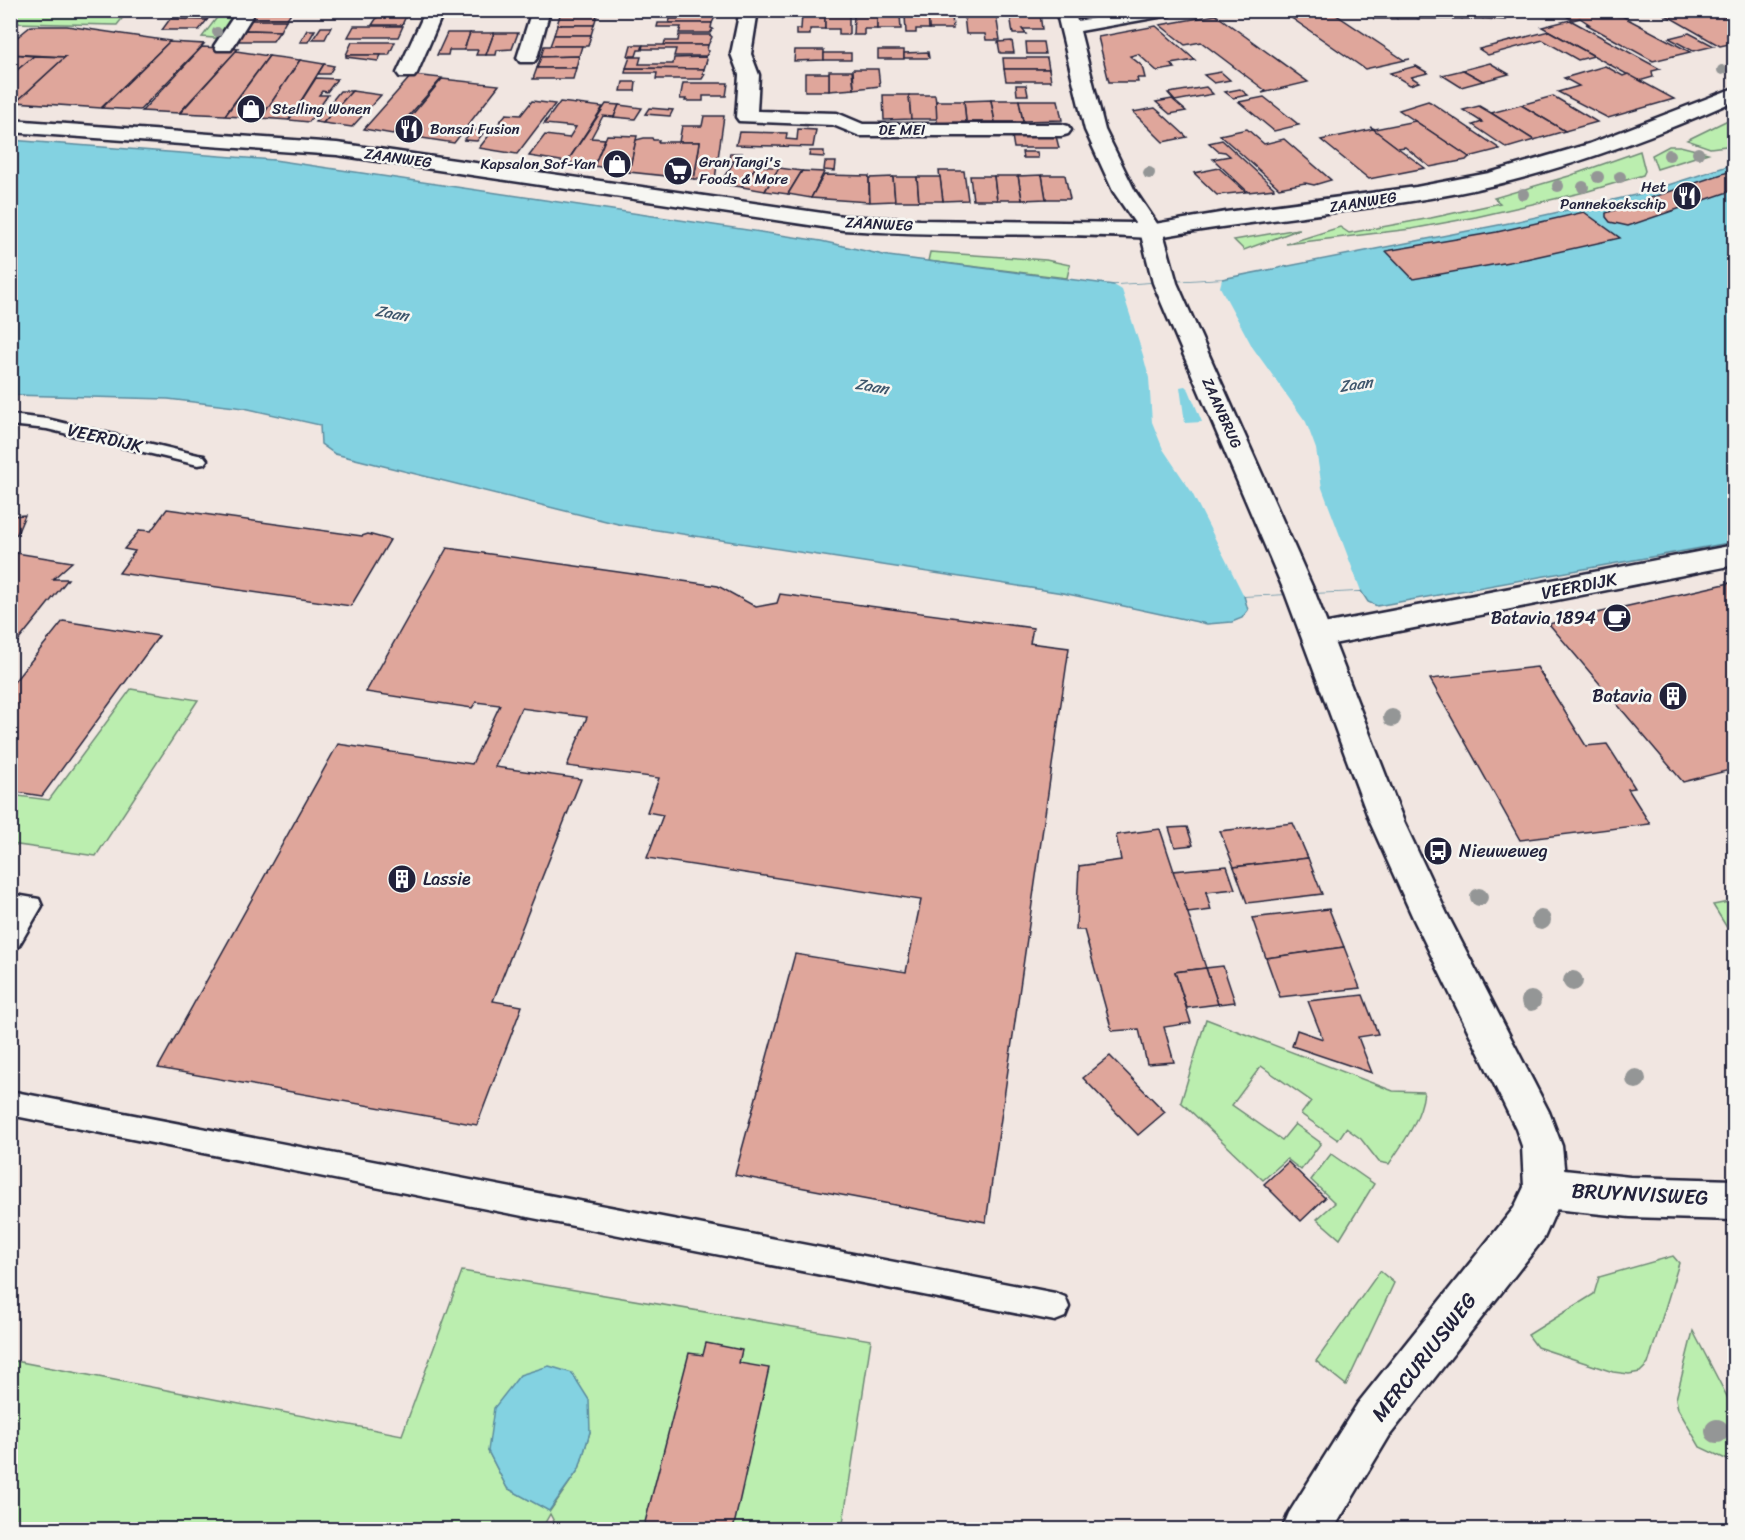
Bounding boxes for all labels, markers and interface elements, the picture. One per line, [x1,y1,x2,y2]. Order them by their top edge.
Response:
shop icon: Stelling Wonen [235,93,267,125]
place label: Stelling Wonen [272,96,371,122]
restaurant icon: Bonsai Fusion [393,113,425,145]
place label: Bonsai Fusion [430,116,520,142]
street label: DE MEI [879,117,926,143]
street label: ZAANWEG [363,140,434,176]
shop icon: Kapsalon Sof-Yan [601,148,633,180]
place label: Gran Tangi's Foods & More [699,149,789,192]
place label: Kapsalon Sof-Yan [480,151,596,177]
supermarket icon: Gran Tangi's Foods & More [662,155,694,187]
place label: Het Pannekoekschip [1560,174,1666,217]
restaurant icon: Het Pannekoekschip [1671,180,1703,212]
street label: ZAANWEG [1327,184,1399,220]
street label: ZAANWEG [844,209,914,239]
water label: Zaan [373,296,413,330]
water label: Zaan [1337,367,1377,401]
water label: Zaan [853,369,893,403]
street label: ZAANBRUG [1195,373,1249,453]
street label: VEERDIJK [64,414,147,462]
street label: VEERDIJK [1539,563,1620,609]
place label: Batavia 1894 [1491,602,1596,634]
cafe icon: Batavia 1894 [1601,602,1633,634]
place label: Batavia [1592,680,1652,712]
building icon: Batavia [1657,680,1689,712]
bus stop icon: Nieuweweg [1422,835,1454,867]
place label: Nieuweweg [1459,835,1548,867]
building icon: Lassie [386,863,418,895]
place label: Lassie [423,863,471,895]
street label: BRUYNVISWEG [1570,1171,1710,1217]
street label: MERCURIUSWEG [1361,1284,1487,1430]

